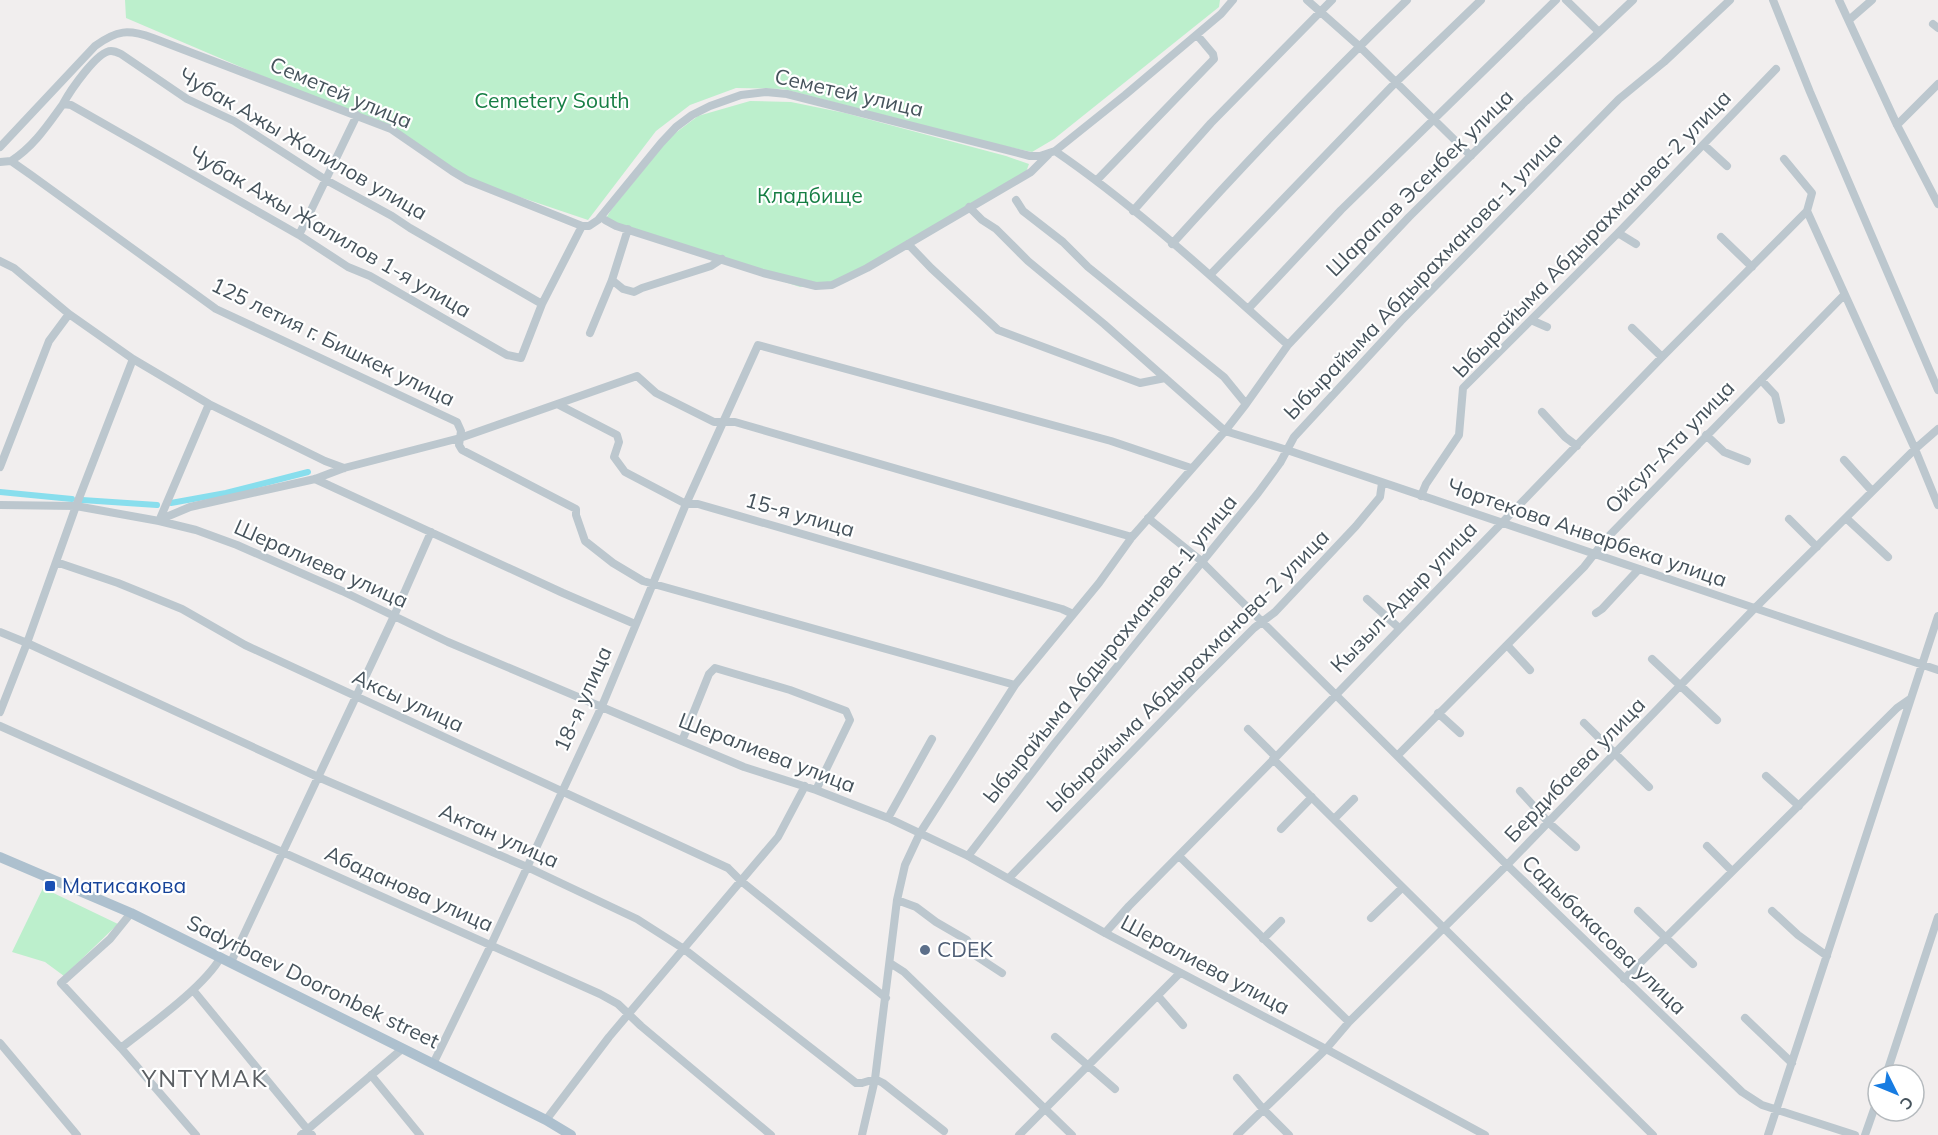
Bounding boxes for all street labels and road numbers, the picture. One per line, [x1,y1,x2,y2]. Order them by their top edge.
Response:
street label: Семетей улица [266,50,416,134]
street label: Чубак Ажы Жалилов улица [175,61,432,225]
street label: Семетей улица [772,62,926,122]
street label: Шарапов Эсенбек улица [1320,83,1518,281]
street label: Ыбырайыма Абдырахманова-2 улица [1447,84,1736,382]
street label: Ыбырайыма Абдырахманова-1 улица [1278,126,1567,424]
street label: Чубак Ажы Жалилов 1-я улица [185,140,476,323]
street label: 125 летия г. Бишкек улица [207,271,459,411]
street label: Ойсул-Ата улица [1599,374,1739,518]
street label: Чортекова Анварбека улица [1444,472,1731,592]
street label: 15-я улица [743,486,858,542]
street label: Ыбырайыма Абдырахманова-1 улица [977,489,1242,808]
street label: Шералиева улица [230,513,412,613]
street label: Кызыл-Адыр улица [1324,515,1482,677]
street label: Ыбырайыма Абдырахманова-2 улица [1040,523,1334,817]
street label: 18-я улица [547,642,617,755]
street label: Аксы улица [349,663,468,737]
street label: Бердибаева улица [1498,691,1650,847]
street label: Шералиева улица [675,706,860,798]
street label: Актан улица [435,797,563,873]
street label: Абаданова улица [321,839,498,937]
street label: Садыбакасова улица [1517,849,1692,1020]
street label: Sadyrbaev Dooronbek street [183,909,444,1054]
street label: Шералиева улица [1117,909,1294,1020]

